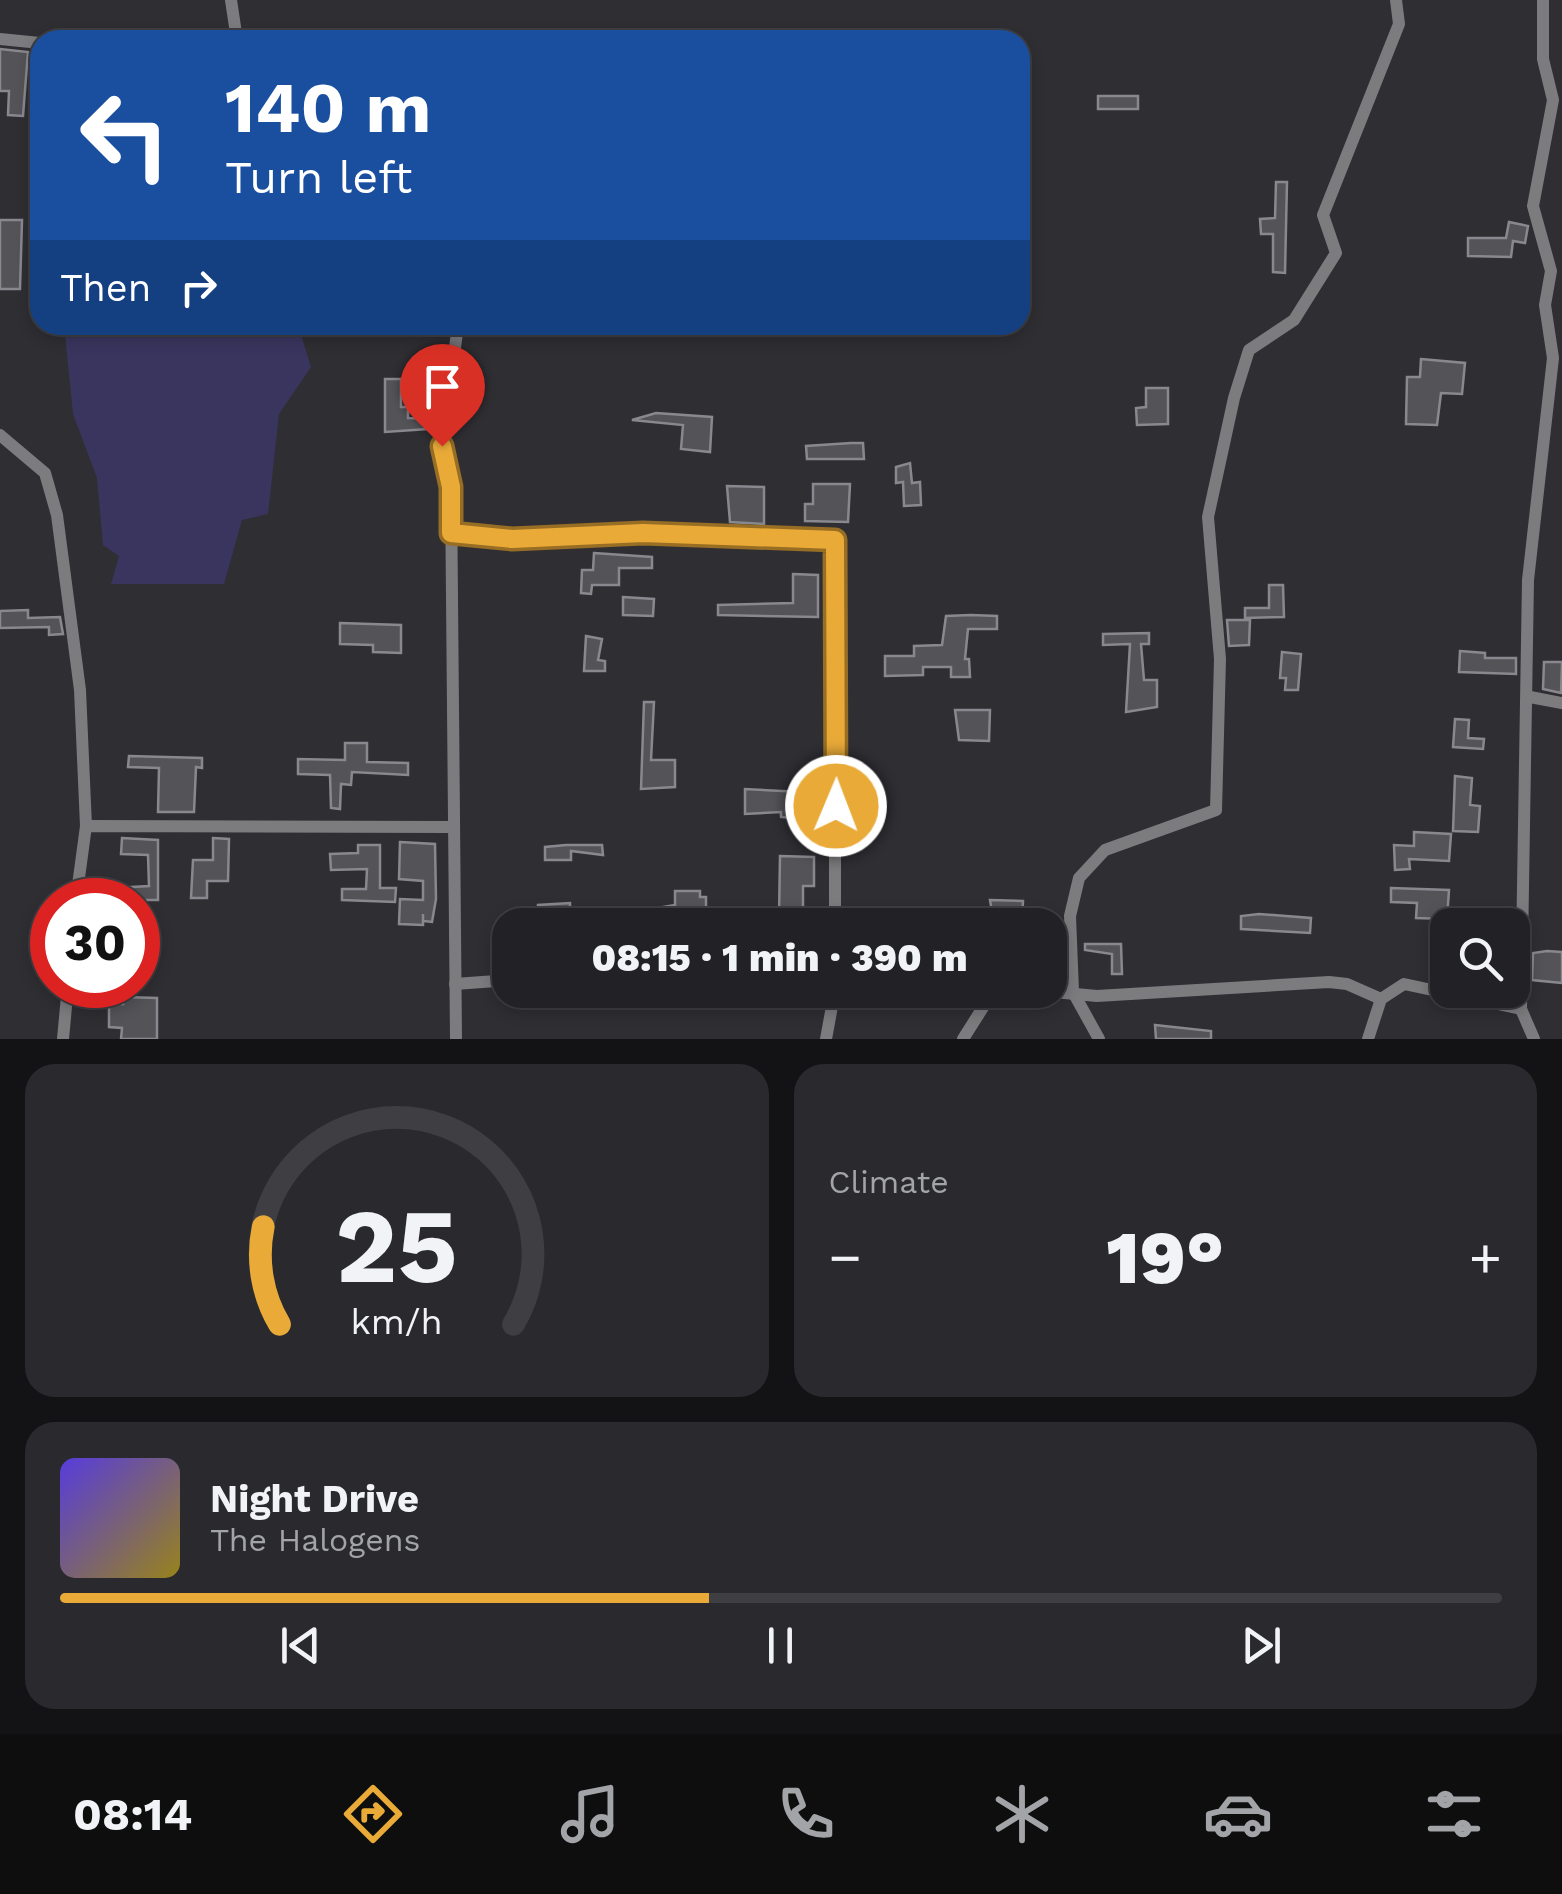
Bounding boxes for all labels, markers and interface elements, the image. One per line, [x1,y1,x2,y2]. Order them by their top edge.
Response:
text: 140 m [225,67,431,149]
icon: left [60,70,190,200]
text: Turn left [225,151,412,204]
icon: right [171,260,226,315]
text: Then [60,266,151,310]
pin [400,344,485,447]
icon: arrive [415,359,470,414]
position arrow [784,754,888,858]
speed limit sign: 30 [30,878,160,1008]
map controls [1430,908,1530,1008]
button: search [1430,908,1530,1008]
text: 08:15 · 1 min · 390 m [591,936,968,980]
text: Climate [829,1163,949,1201]
text: 25 [335,1185,458,1307]
text: 19° [1106,1213,1224,1301]
text: − [829,1225,862,1289]
text: + [1469,1225,1502,1289]
text: km/h [351,1301,443,1343]
text: Night Drive [210,1477,419,1521]
text: The Halogens [210,1521,420,1559]
icon: previous [273,1618,328,1673]
icon: pause [753,1618,808,1673]
icon: next [1234,1618,1289,1673]
icon: directions [338,1779,408,1849]
icon: music [555,1779,625,1849]
icon: phone [771,1779,841,1849]
icon: climate [987,1779,1057,1849]
icon: car [1203,1779,1273,1849]
icon: filters [1419,1779,1489,1849]
text: 08:14 [73,1788,192,1841]

